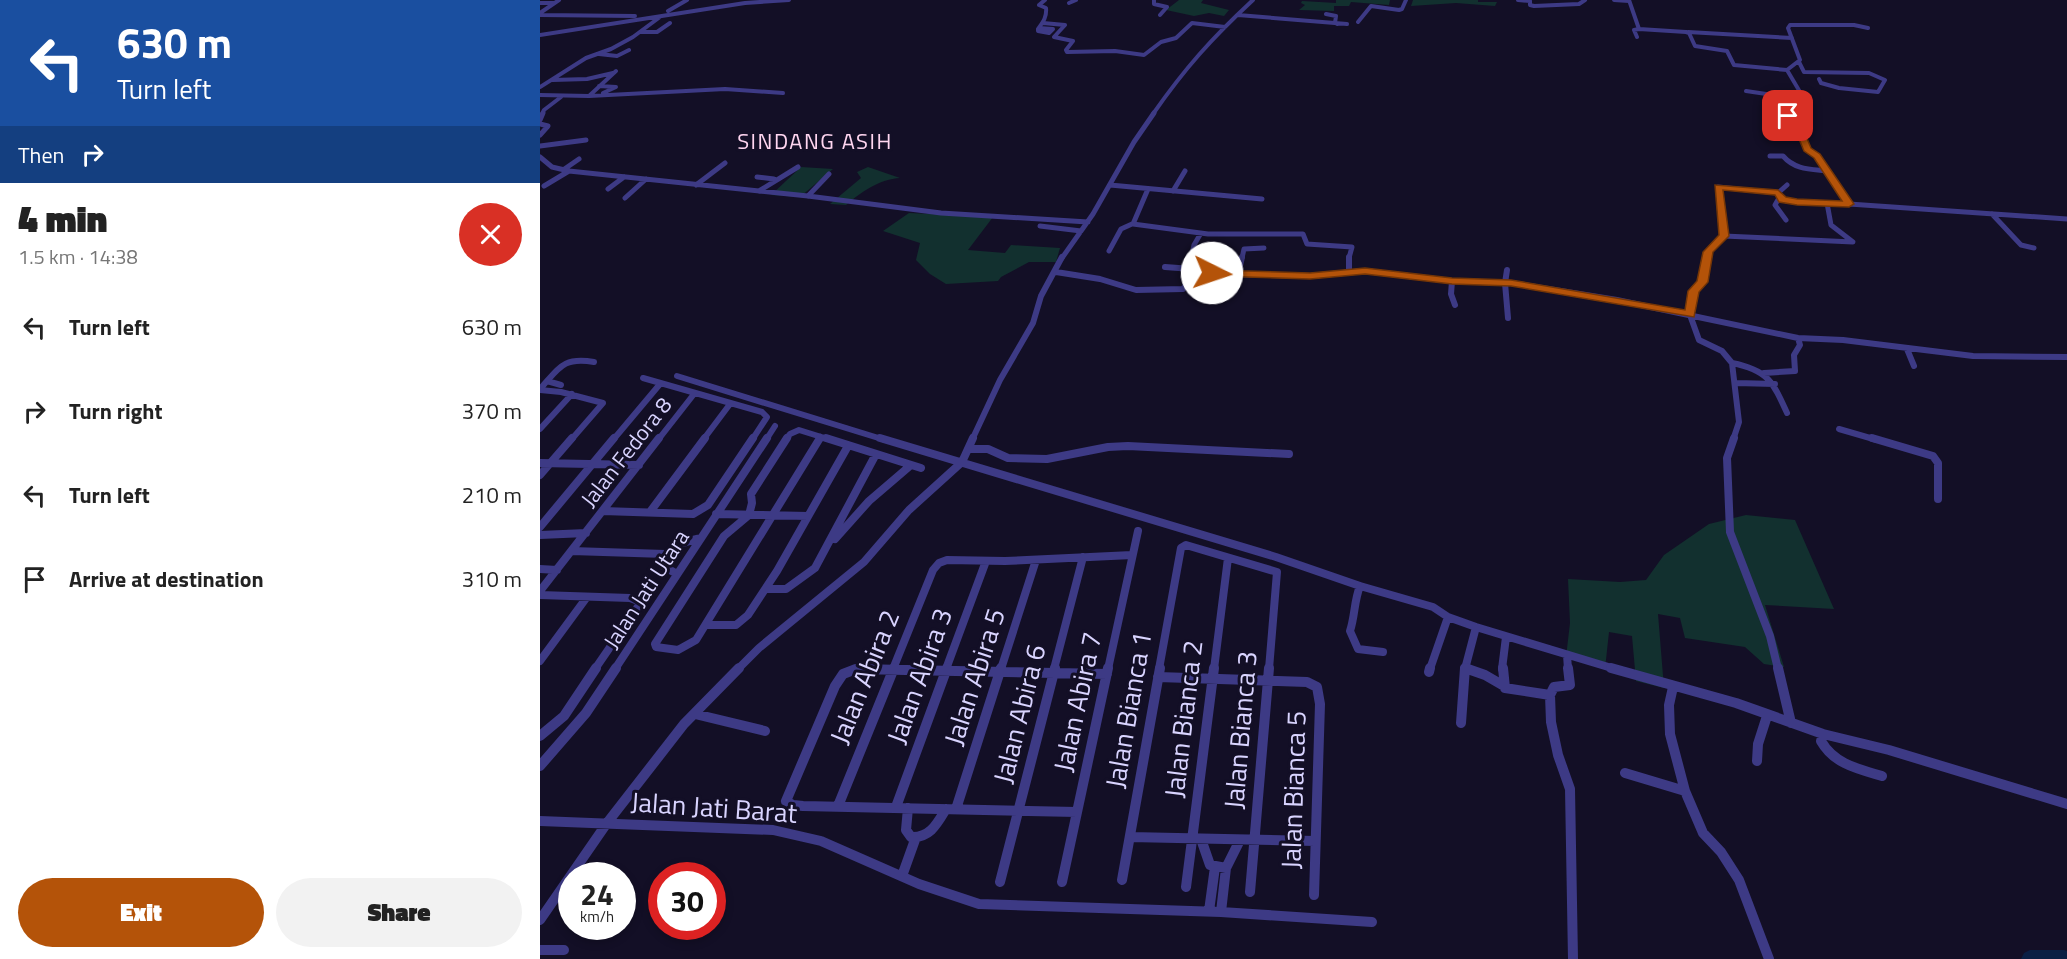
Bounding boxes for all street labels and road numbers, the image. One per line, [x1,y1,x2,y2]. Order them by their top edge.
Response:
street label: Jalan Fedora 8 [572,390,680,514]
street label: Jalan Jati Utara [595,523,697,655]
street label: Jalan Abira 3 [875,602,962,749]
street label: Jalan Abira 2 [818,603,909,750]
street label: Jalan Abira 5 [932,603,1015,750]
street label: Jalan Abira 7 [1042,628,1111,775]
street label: Jalan Bianca 1 [1094,628,1161,791]
street label: Jalan Bianca 2 [1153,638,1213,800]
street label: Jalan Abira 6 [982,640,1056,787]
street label: Jalan Bianca 3 [1212,649,1267,811]
street label: Jalan Bianca 5 [1269,710,1316,870]
street label: Jalan Jati Barat [630,780,799,833]

